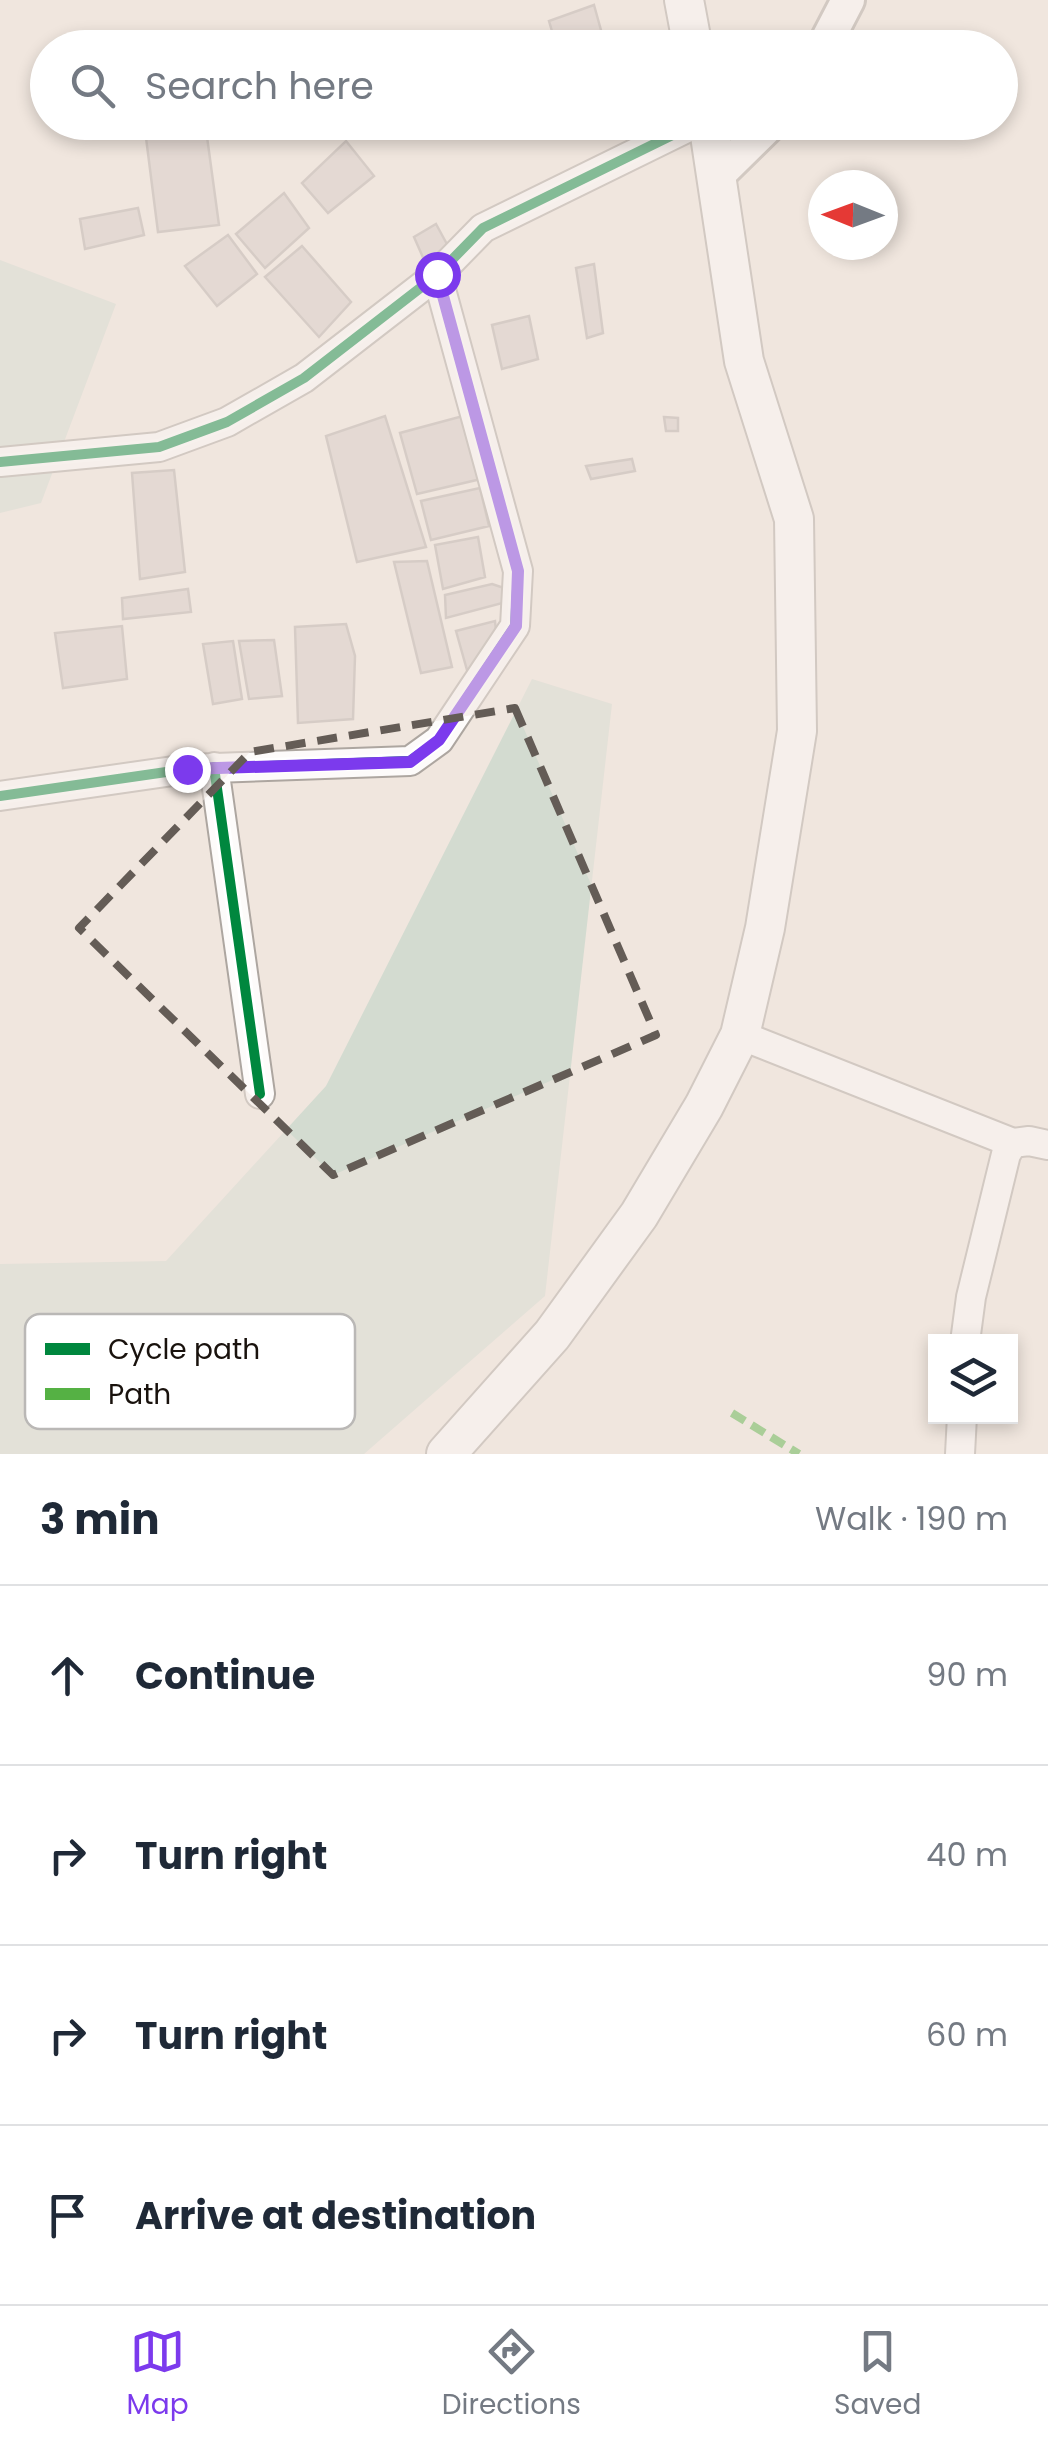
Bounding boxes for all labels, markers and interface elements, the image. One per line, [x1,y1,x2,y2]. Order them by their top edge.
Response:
search box [30,30,1018,140]
icon: search [65,58,120,113]
text: Search here [145,59,374,112]
north arrow [808,170,898,260]
route start [415,252,461,298]
route end [165,747,211,793]
legend [25,1314,355,1429]
text: Cycle path [108,1330,260,1369]
map controls [928,1334,1018,1424]
button: layers [928,1334,1018,1424]
text: Path [108,1375,171,1414]
text: 3 min [40,1490,160,1549]
text: Walk · 190 m [815,1496,1008,1541]
icon: ahead [40,1648,95,1703]
text: Continue [135,1649,315,1702]
text: 90 m [926,1652,1008,1697]
icon: right [40,1828,95,1883]
text: Turn right [135,1829,327,1882]
text: 40 m [926,1832,1008,1877]
icon: right [40,2008,95,2063]
text: Turn right [135,2009,327,2062]
text: 60 m [926,2012,1008,2057]
icon: arrive [40,2188,95,2243]
text: Arrive at destination [135,2189,536,2242]
tab: Map [127,2324,189,2426]
tab: Directions [442,2324,581,2426]
tab: Saved [834,2324,921,2426]

